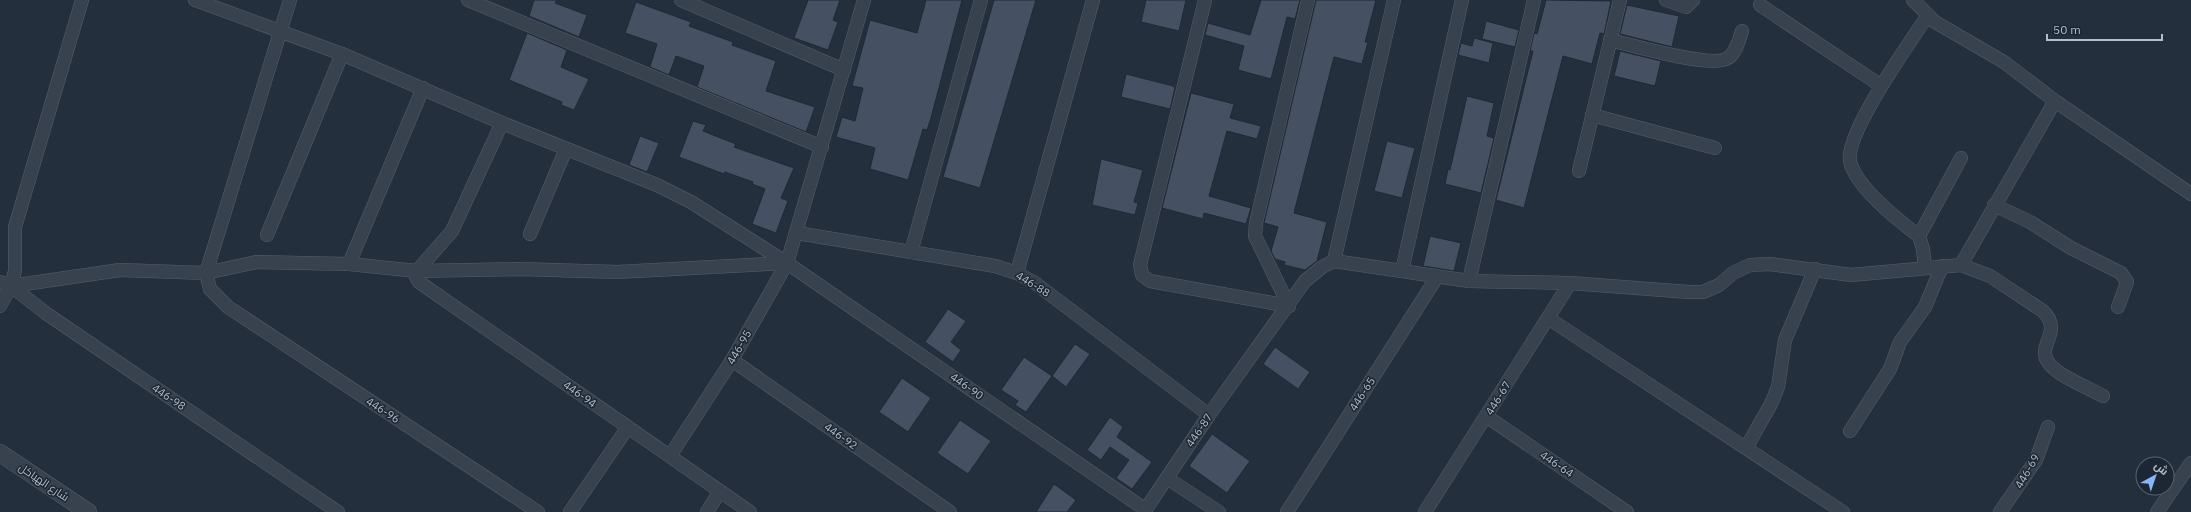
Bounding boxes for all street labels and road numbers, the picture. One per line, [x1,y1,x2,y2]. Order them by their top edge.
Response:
street label: 446-88 [1013,268,1053,300]
street label: 446-95 [724,327,754,367]
street label: 446-90 [948,370,986,402]
street label: 446-65 [1346,375,1378,413]
street label: 446-94 [561,378,600,411]
street label: 446-67 [1482,378,1514,418]
street label: 446-98 [150,381,188,413]
street label: 446-96 [364,394,402,426]
street label: 446-87 [1183,411,1215,449]
street label: 446-92 [822,420,860,452]
street label: 446-64 [1538,448,1577,480]
street label: 446-69 [2012,451,2042,491]
street label: شارع الهياكل [15,460,72,505]

